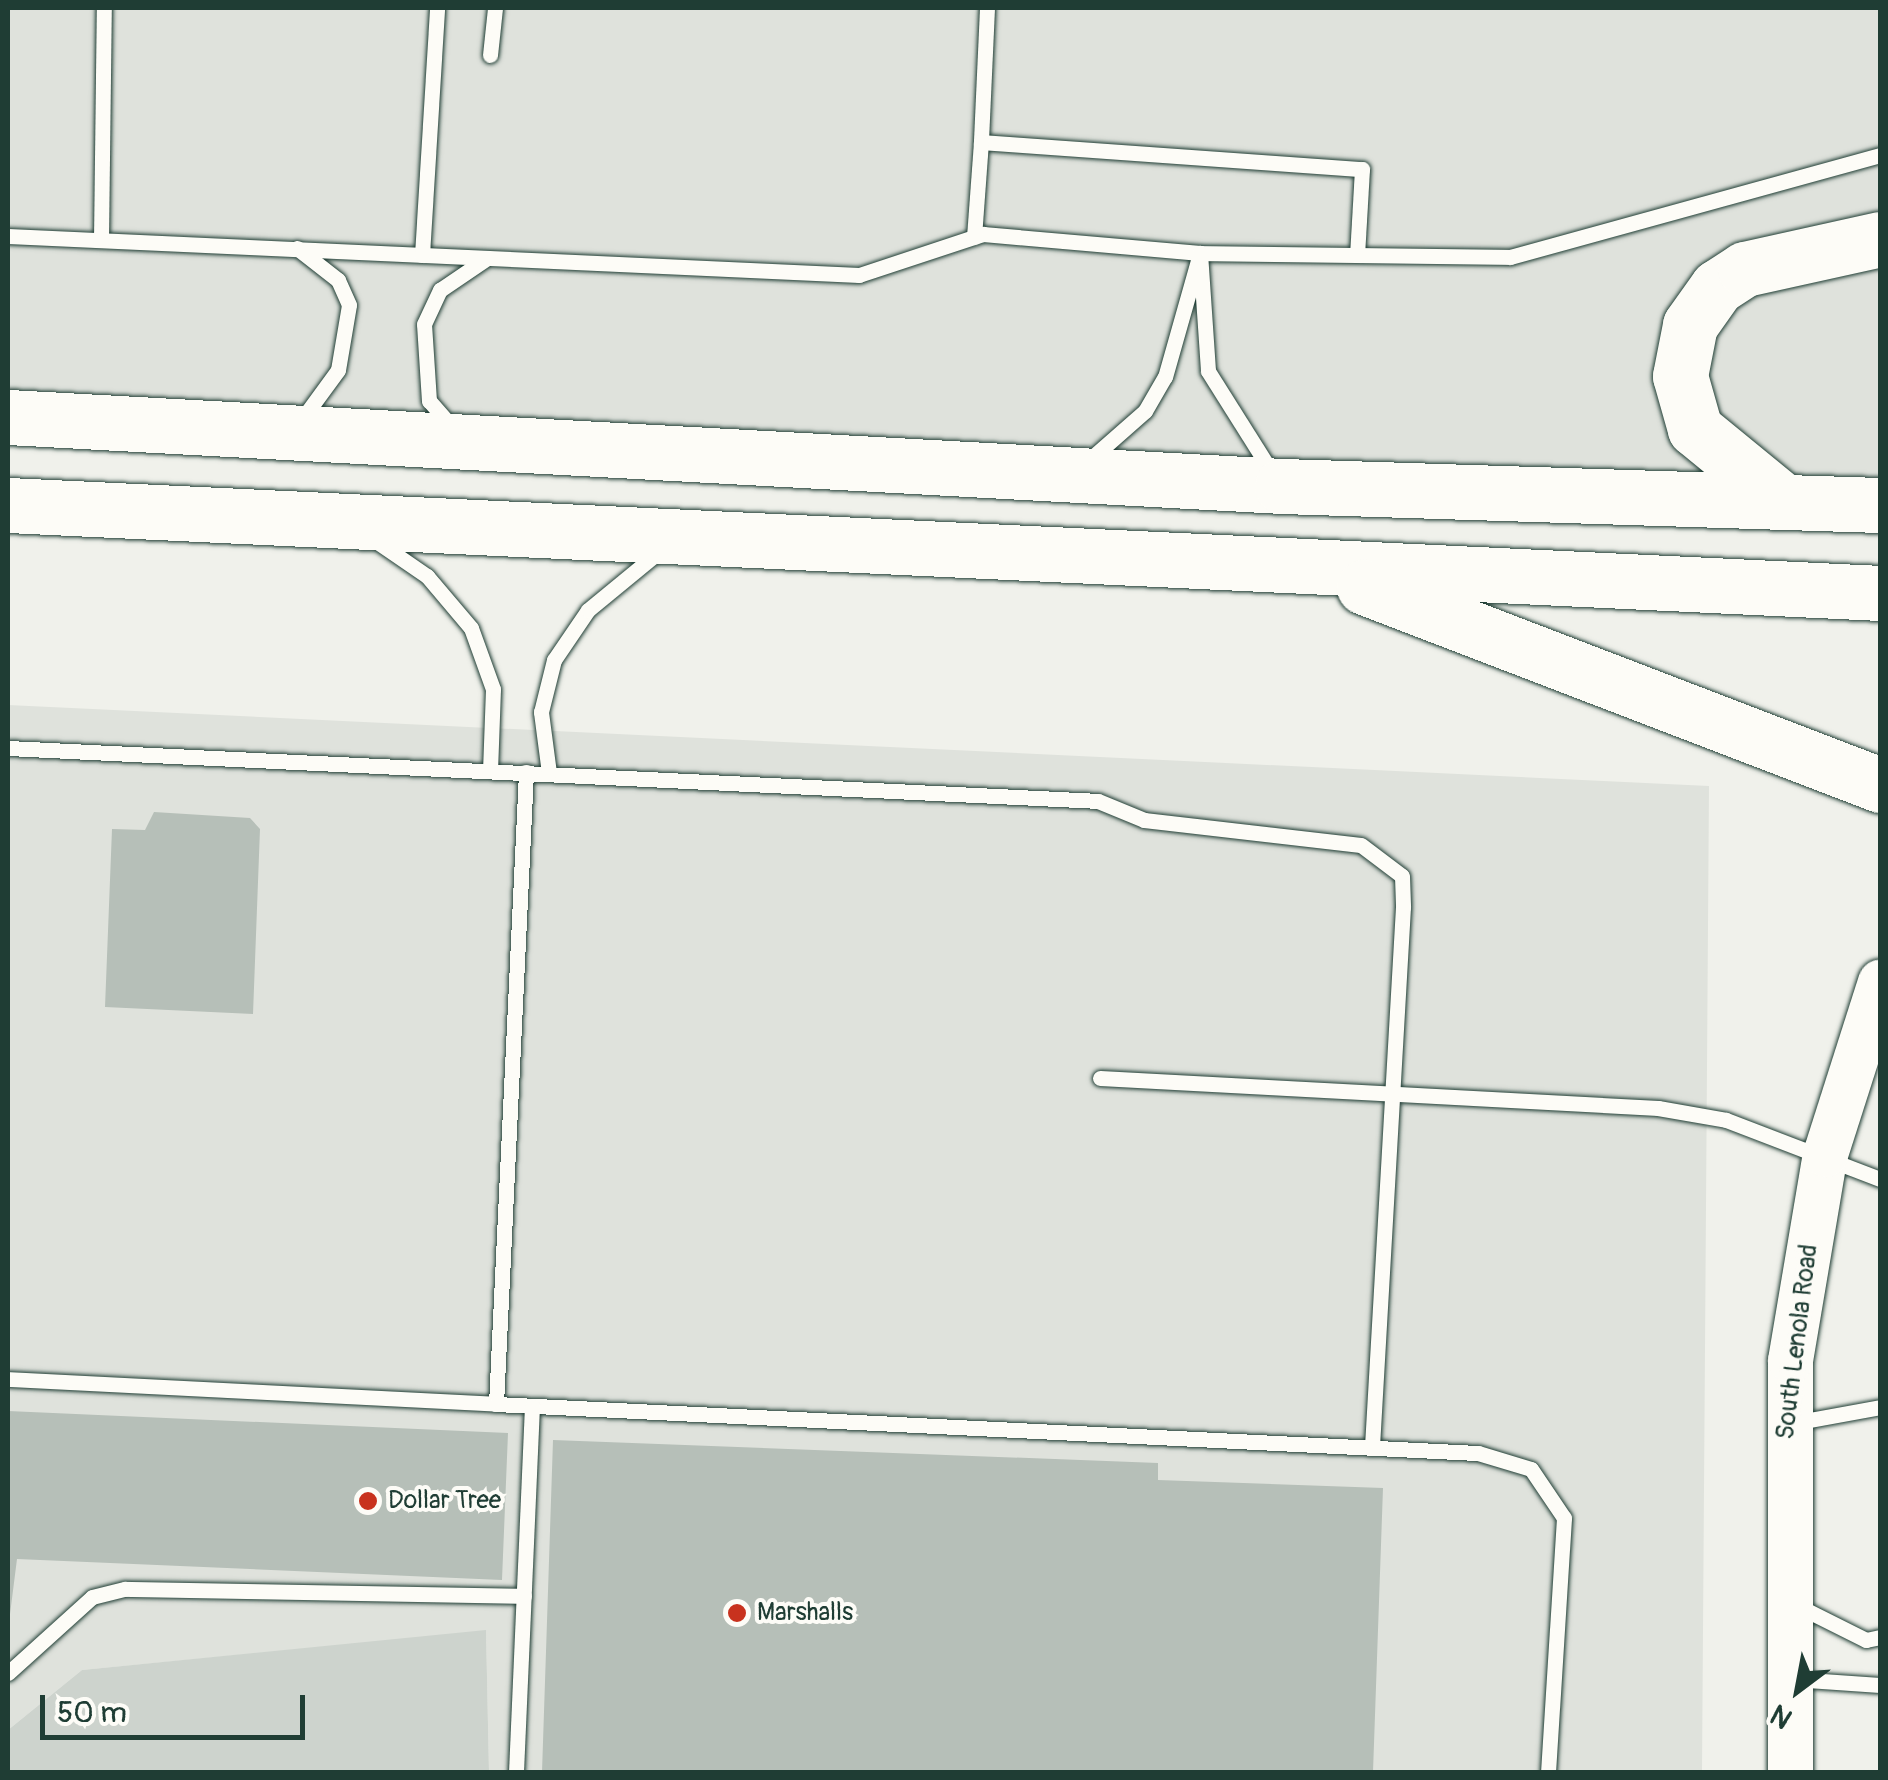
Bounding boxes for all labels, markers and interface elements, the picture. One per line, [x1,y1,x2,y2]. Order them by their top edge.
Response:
street label: South Lenola Road [1771,1243,1825,1441]
place label: Dollar Tree [388,1486,501,1516]
marker: Dollar Tree [357,1490,379,1512]
place label: Marshalls [757,1598,853,1628]
marker: Marshalls [726,1602,748,1624]
north arrow [1748,1640,1848,1740]
scale bar [45,1675,310,1737]
text: 50 m [57,1694,127,1731]
text: N [1765,1696,1799,1736]

